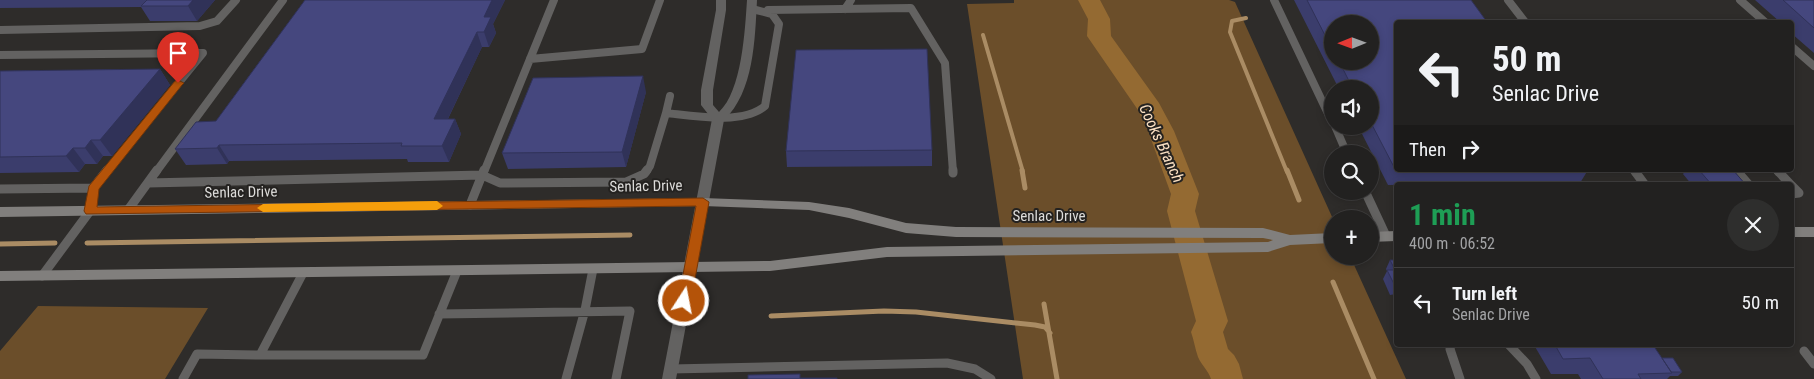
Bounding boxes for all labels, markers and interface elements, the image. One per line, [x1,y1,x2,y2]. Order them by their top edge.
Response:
north arrow [1324,15,1379,70]
map controls [1324,15,1379,265]
pin [157,32,199,83]
icon: arrive [164,39,192,67]
text: 50 m [1492,39,1561,80]
icon: left [1409,40,1474,105]
button: sound [1324,80,1379,135]
text: Senlac Drive [1492,81,1599,106]
water label: Cooks Branch [1135,101,1188,186]
icon: right [1456,135,1484,163]
text: Then [1409,138,1446,161]
button: search [1324,145,1379,200]
street label: Senlac Drive [609,176,683,196]
street label: Senlac Drive [204,182,278,202]
text: 1 min [1409,197,1476,232]
button: close [1727,199,1779,251]
street label: Senlac Drive [1012,207,1086,225]
button: + [1324,210,1379,265]
text: 400 m · 06:52 [1409,234,1495,253]
position arrow [657,274,709,326]
text: Turn left [1452,282,1517,305]
icon: left [1409,289,1437,317]
text: 50 m [1742,291,1779,314]
text: Senlac Drive [1452,305,1530,324]

